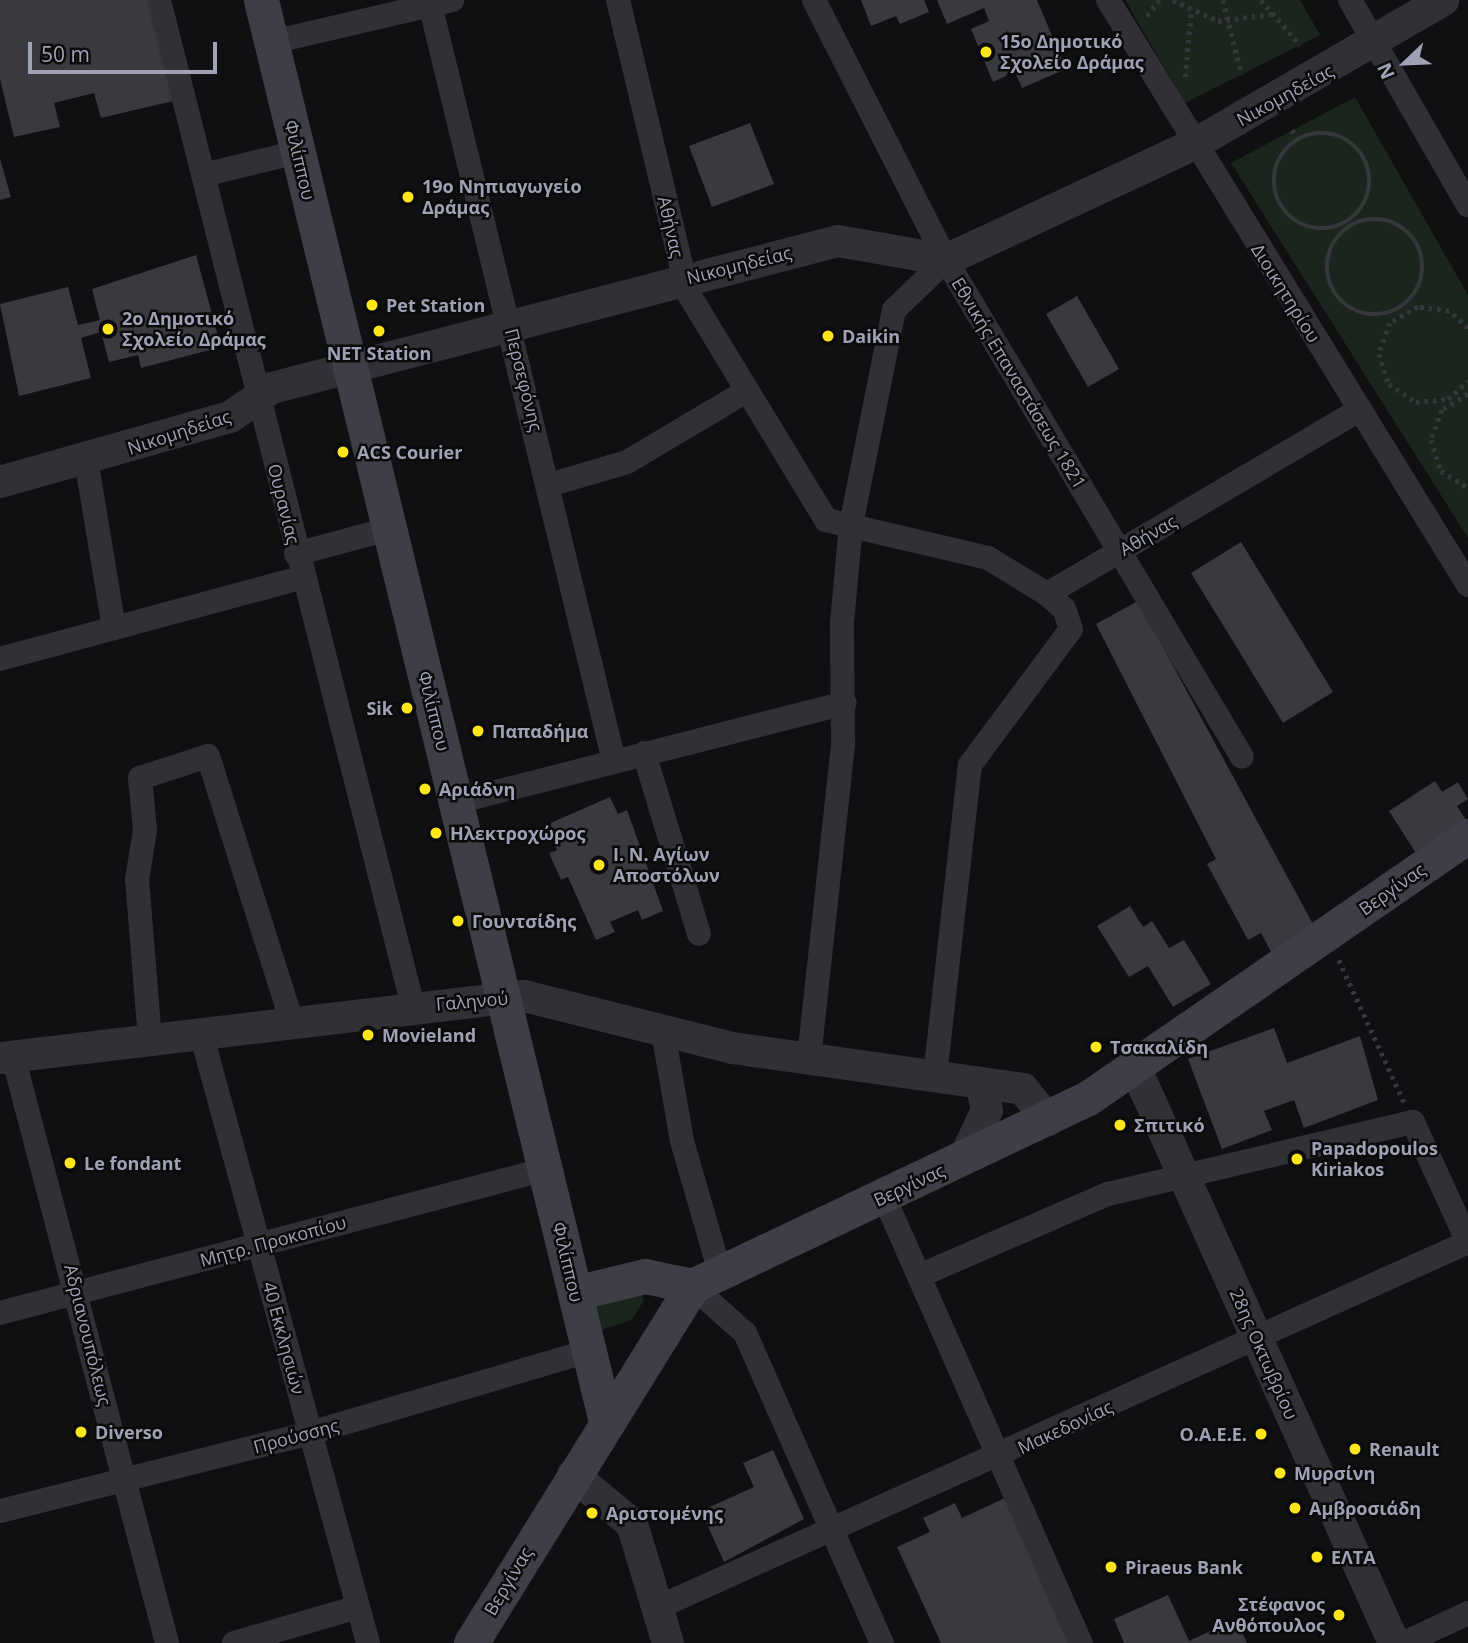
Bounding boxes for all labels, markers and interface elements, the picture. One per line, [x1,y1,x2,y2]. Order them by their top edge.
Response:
scale bar [32,28,220,72]
north arrow [1370,28,1440,98]
place label: 15ο Δημοτικό Σχολείο Δράμας [1000,31,1144,74]
text: 50 m [41,40,90,68]
marker: 15ο Δημοτικό Σχολείο Δράμας [978,44,994,60]
text: N [1371,59,1401,83]
street label: Νικομηδείας [1233,60,1337,130]
street label: Φιλίππου [280,118,320,202]
place label: 19ο Νηπιαγωγείο Δράμας [422,176,582,218]
marker: 19ο Νηπιαγωγείο Δράμας [400,189,416,205]
street label: Αθήνας [653,194,689,260]
street label: Διοικητηρίου [1247,240,1325,346]
street label: Νικομηδείας [684,242,794,288]
street label: Εθνικής Επαναστάσεως 1821 [947,274,1091,492]
place label: Pet Station [386,294,485,316]
marker: Pet Station [364,297,380,313]
place label: 2ο Δημοτικό Σχολείο Δράμας [122,308,266,350]
marker: 2ο Δημοτικό Σχολείο Δράμας [100,321,116,337]
marker: NET Station [371,323,387,339]
place label: Daikin [842,325,900,347]
street label: Περσεφόνης [501,326,547,434]
marker: Daikin [820,328,836,344]
place label: NET Station [327,342,431,364]
street label: Νικομηδείας [125,405,233,459]
place label: ACS Courier [357,441,462,463]
marker: ACS Courier [335,444,351,460]
street label: Ουρανίας [264,461,304,547]
street label: Αθήνας [1116,510,1180,560]
street label: Φιλίππου [414,669,454,753]
place label: Sik [366,697,393,719]
marker: Sik [399,700,415,716]
place label: Παπαδήμα [492,720,589,742]
marker: Παπαδήμα [470,723,486,739]
place label: Αριάδνη [439,778,515,800]
marker: Αριάδνη [417,781,433,797]
place label: Ηλεκτροχώρος [450,822,585,844]
marker: Ηλεκτροχώρος [428,825,444,841]
place label: Ι. Ν. Αγίων Αποστόλων [613,844,720,886]
marker: Ι. Ν. Αγίων Αποστόλων [591,857,607,873]
street label: Βεργίνας [1355,858,1429,920]
place label: Γουντσίδης [472,910,576,932]
marker: Γουντσίδης [450,913,466,929]
street label: Γαληνού [435,987,509,1015]
place label: Movieland [382,1024,476,1046]
marker: Movieland [360,1027,376,1043]
place label: Τσακαλίδη [1110,1036,1208,1058]
marker: Τσακαλίδη [1088,1039,1104,1055]
place label: Σπιτικό [1134,1114,1205,1136]
marker: Σπιτικό [1112,1117,1128,1133]
place label: Papadopoulos Kiriakos [1311,1138,1438,1180]
marker: Papadopoulos Kiriakos [1289,1151,1305,1167]
place label: Le fondant [84,1152,181,1174]
marker: Le fondant [62,1155,78,1171]
street label: Βεργίνας [870,1159,948,1211]
street label: Μητρ. Προκοπίου [197,1211,349,1271]
street label: Φιλίππου [548,1220,588,1304]
street label: Αδριανουπόλεως [60,1262,116,1408]
street label: 40 Εκκλησιών [259,1279,309,1397]
street label: 28ης Οκτωβρίου [1225,1285,1303,1423]
street label: Μακεδονίας [1014,1396,1116,1458]
street label: Προύσσης [251,1414,341,1458]
place label: Diverso [95,1421,163,1443]
place label: Ο.Α.Ε.Ε. [1180,1423,1247,1445]
marker: Diverso [73,1424,89,1440]
marker: Ο.Α.Ε.Ε. [1253,1426,1269,1442]
place label: Renault [1369,1438,1439,1460]
marker: Renault [1347,1441,1363,1457]
place label: Μυρσίνη [1294,1462,1375,1484]
marker: Μυρσίνη [1272,1465,1288,1481]
place label: Αμβροσιάδη [1309,1497,1421,1519]
marker: Αμβροσιάδη [1287,1500,1303,1516]
place label: Αριστομένης [606,1502,723,1524]
marker: Αριστομένης [584,1505,600,1521]
street label: Βεργίνας [479,1543,537,1619]
place label: ΕΛΤΑ [1331,1546,1376,1568]
marker: ΕΛΤΑ [1309,1549,1325,1565]
place label: Piraeus Bank [1125,1556,1243,1578]
marker: Piraeus Bank [1103,1559,1119,1575]
place label: Στέφανος Ανθόπουλος [1212,1594,1325,1636]
marker: Στέφανος Ανθόπουλος [1331,1607,1347,1623]

